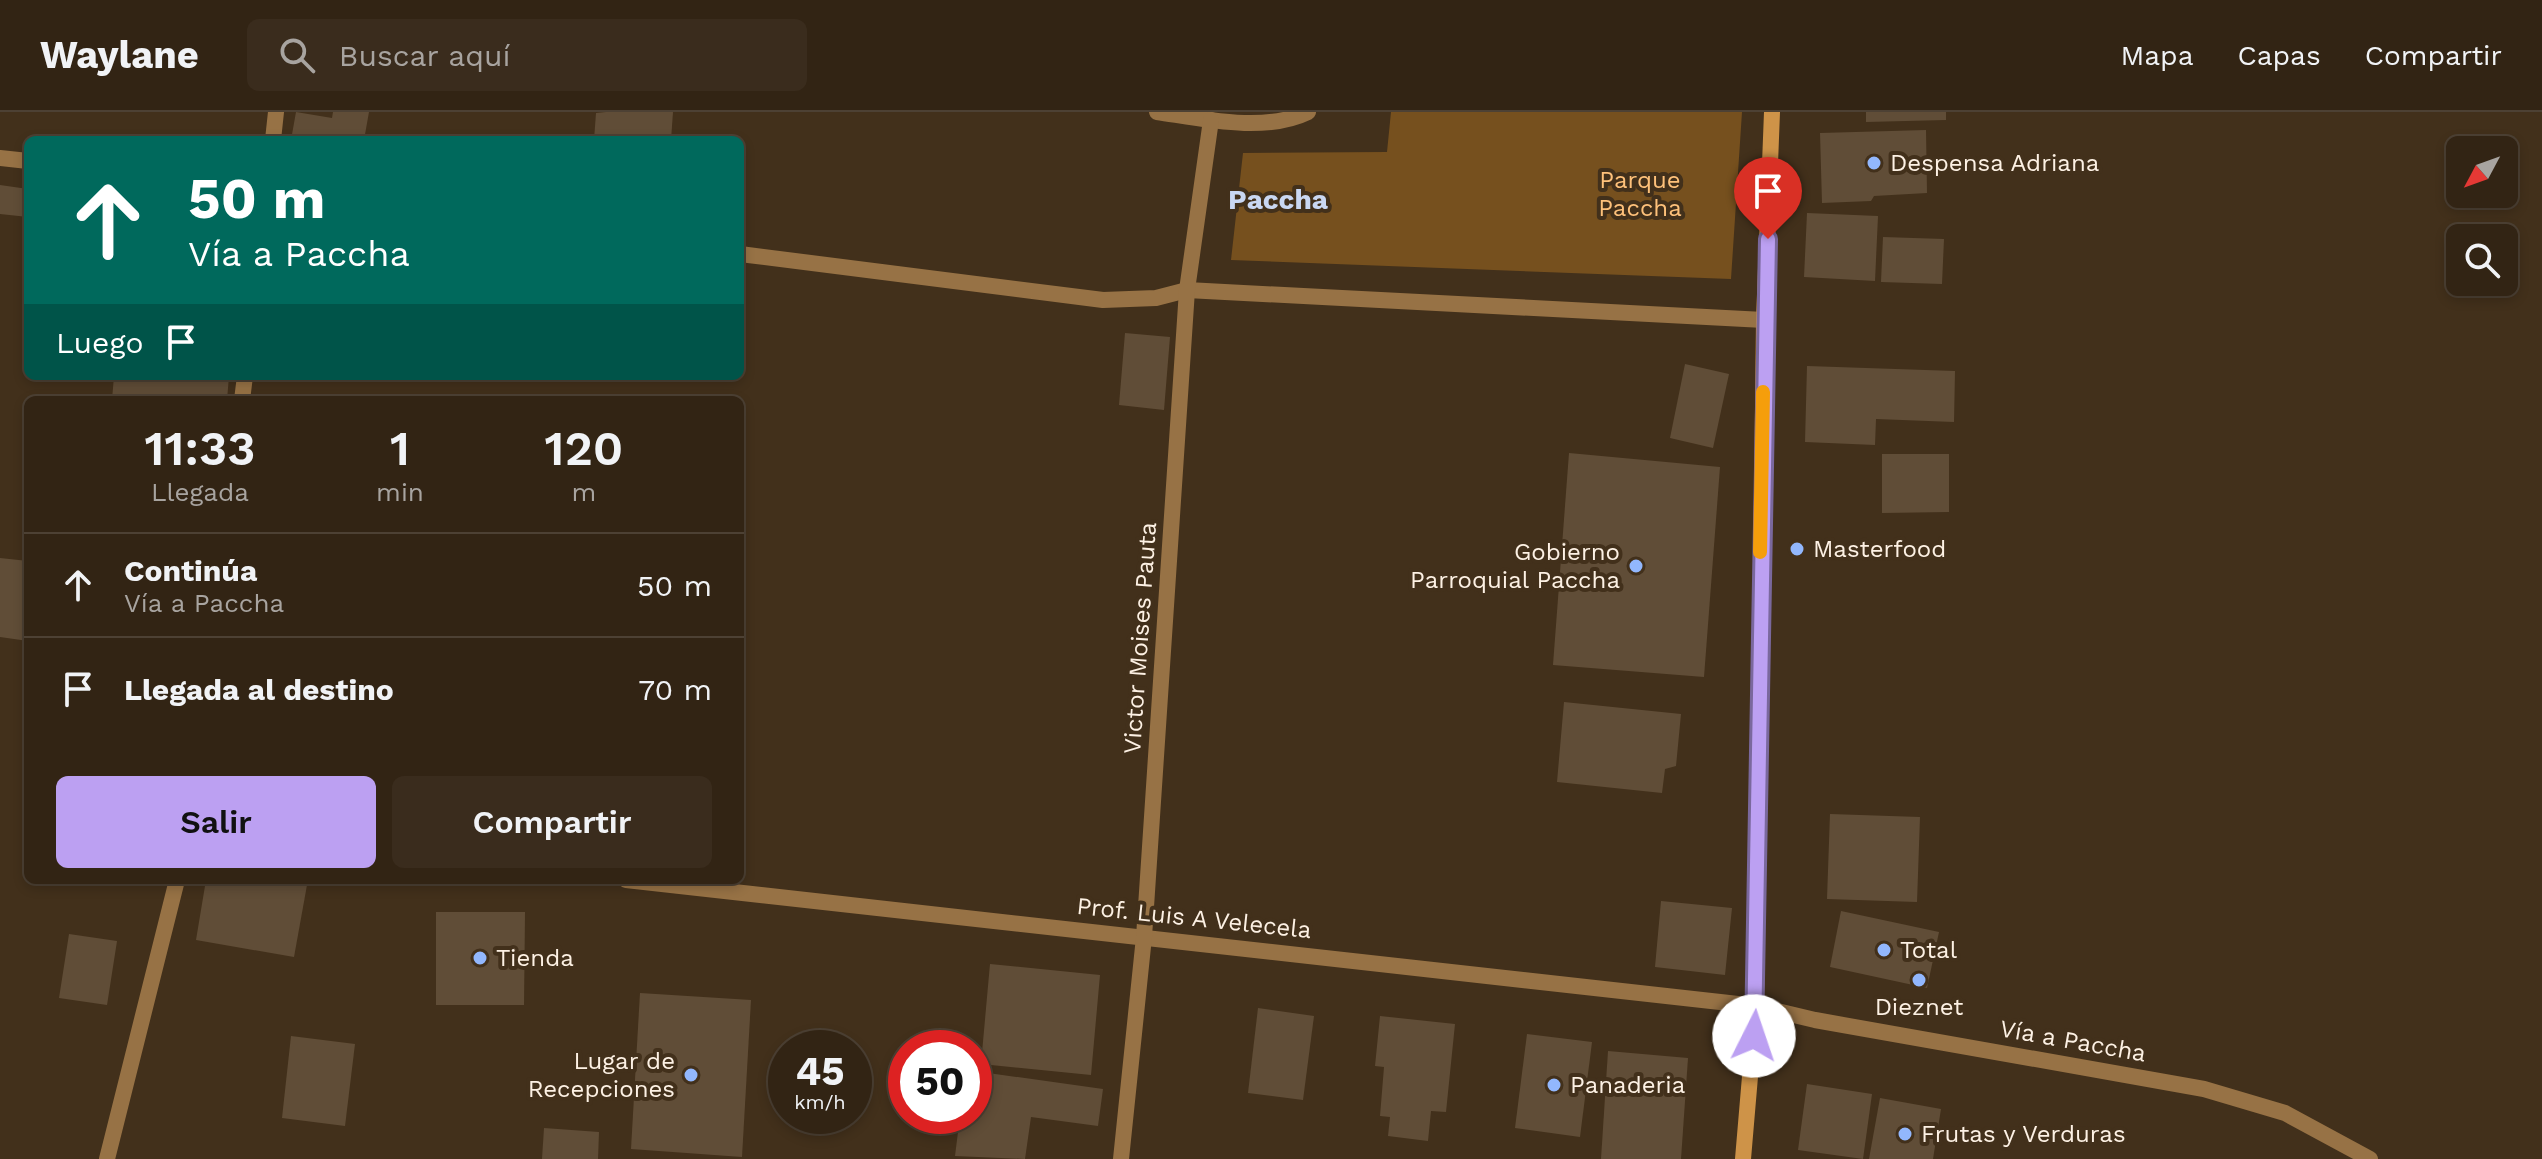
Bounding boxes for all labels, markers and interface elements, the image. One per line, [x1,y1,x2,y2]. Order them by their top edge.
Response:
search box [247,19,807,91]
text: Waylane [40,33,199,77]
icon: search [275,33,319,77]
text: Buscar aquí [339,38,511,73]
text: Mapa [2120,39,2193,72]
text: Capas [2237,39,2321,72]
text: Compartir [2365,39,2502,72]
north arrow [2446,136,2518,208]
map controls [2446,136,2518,296]
place label: Despensa Adriana [1890,149,2099,177]
marker: Despensa Adriana [1865,154,1883,172]
pin [1734,157,1802,239]
text: 50 m [188,166,325,232]
park label: Parque Paccha [1598,166,1682,222]
icon: ahead [56,168,160,272]
icon: arrive [1746,169,1790,213]
district label: Paccha [1228,183,1329,216]
button: search [2446,224,2518,296]
text: Vía a Paccha [188,233,410,275]
icon: arrive [159,320,203,364]
text: Luego [56,325,143,360]
text: 11:33 [145,420,256,477]
text: 1 [390,420,410,477]
text: 120 [545,420,623,477]
text: Llegada [151,477,249,507]
text: min [376,477,424,507]
text: m [572,477,596,507]
street label: Victor Moises Pauta [1118,521,1162,755]
place label: Masterfood [1813,535,1946,563]
place label: Gobierno Parroquial Paccha [1410,538,1620,594]
marker: Masterfood [1788,540,1806,558]
text: Continúa [124,553,257,588]
marker: Gobierno Parroquial Paccha [1627,557,1645,575]
icon: ahead [56,563,100,607]
text: 50 m [637,568,712,603]
text: Vía a Paccha [124,588,284,618]
icon: arrive [56,667,100,711]
text: Llegada al destino [124,672,394,707]
text: 70 m [638,672,712,707]
button: Salir [56,776,376,868]
button: Compartir [392,776,712,868]
street label: Prof. Luis A Velecela [1075,892,1313,944]
place label: Total [1900,936,1958,964]
marker: Total [1875,941,1893,959]
place label: Tienda [496,944,574,972]
marker: Tienda [471,949,489,967]
marker: Dieznet [1910,971,1928,989]
place label: Dieznet [1875,993,1963,1021]
position arrow [1712,994,1796,1078]
street label: Vía a Paccha [1998,1014,2148,1068]
speed limit sign: 50 [888,1030,992,1134]
place label: Lugar de Recepciones [528,1047,675,1103]
text: 45 [795,1048,845,1095]
marker: Lugar de Recepciones [682,1066,700,1084]
place label: Panaderia [1570,1071,1685,1099]
marker: Panaderia [1545,1076,1563,1094]
text: km/h [794,1090,846,1114]
place label: Frutas y Verduras [1921,1120,2126,1148]
marker: Frutas y Verduras [1896,1125,1914,1143]

